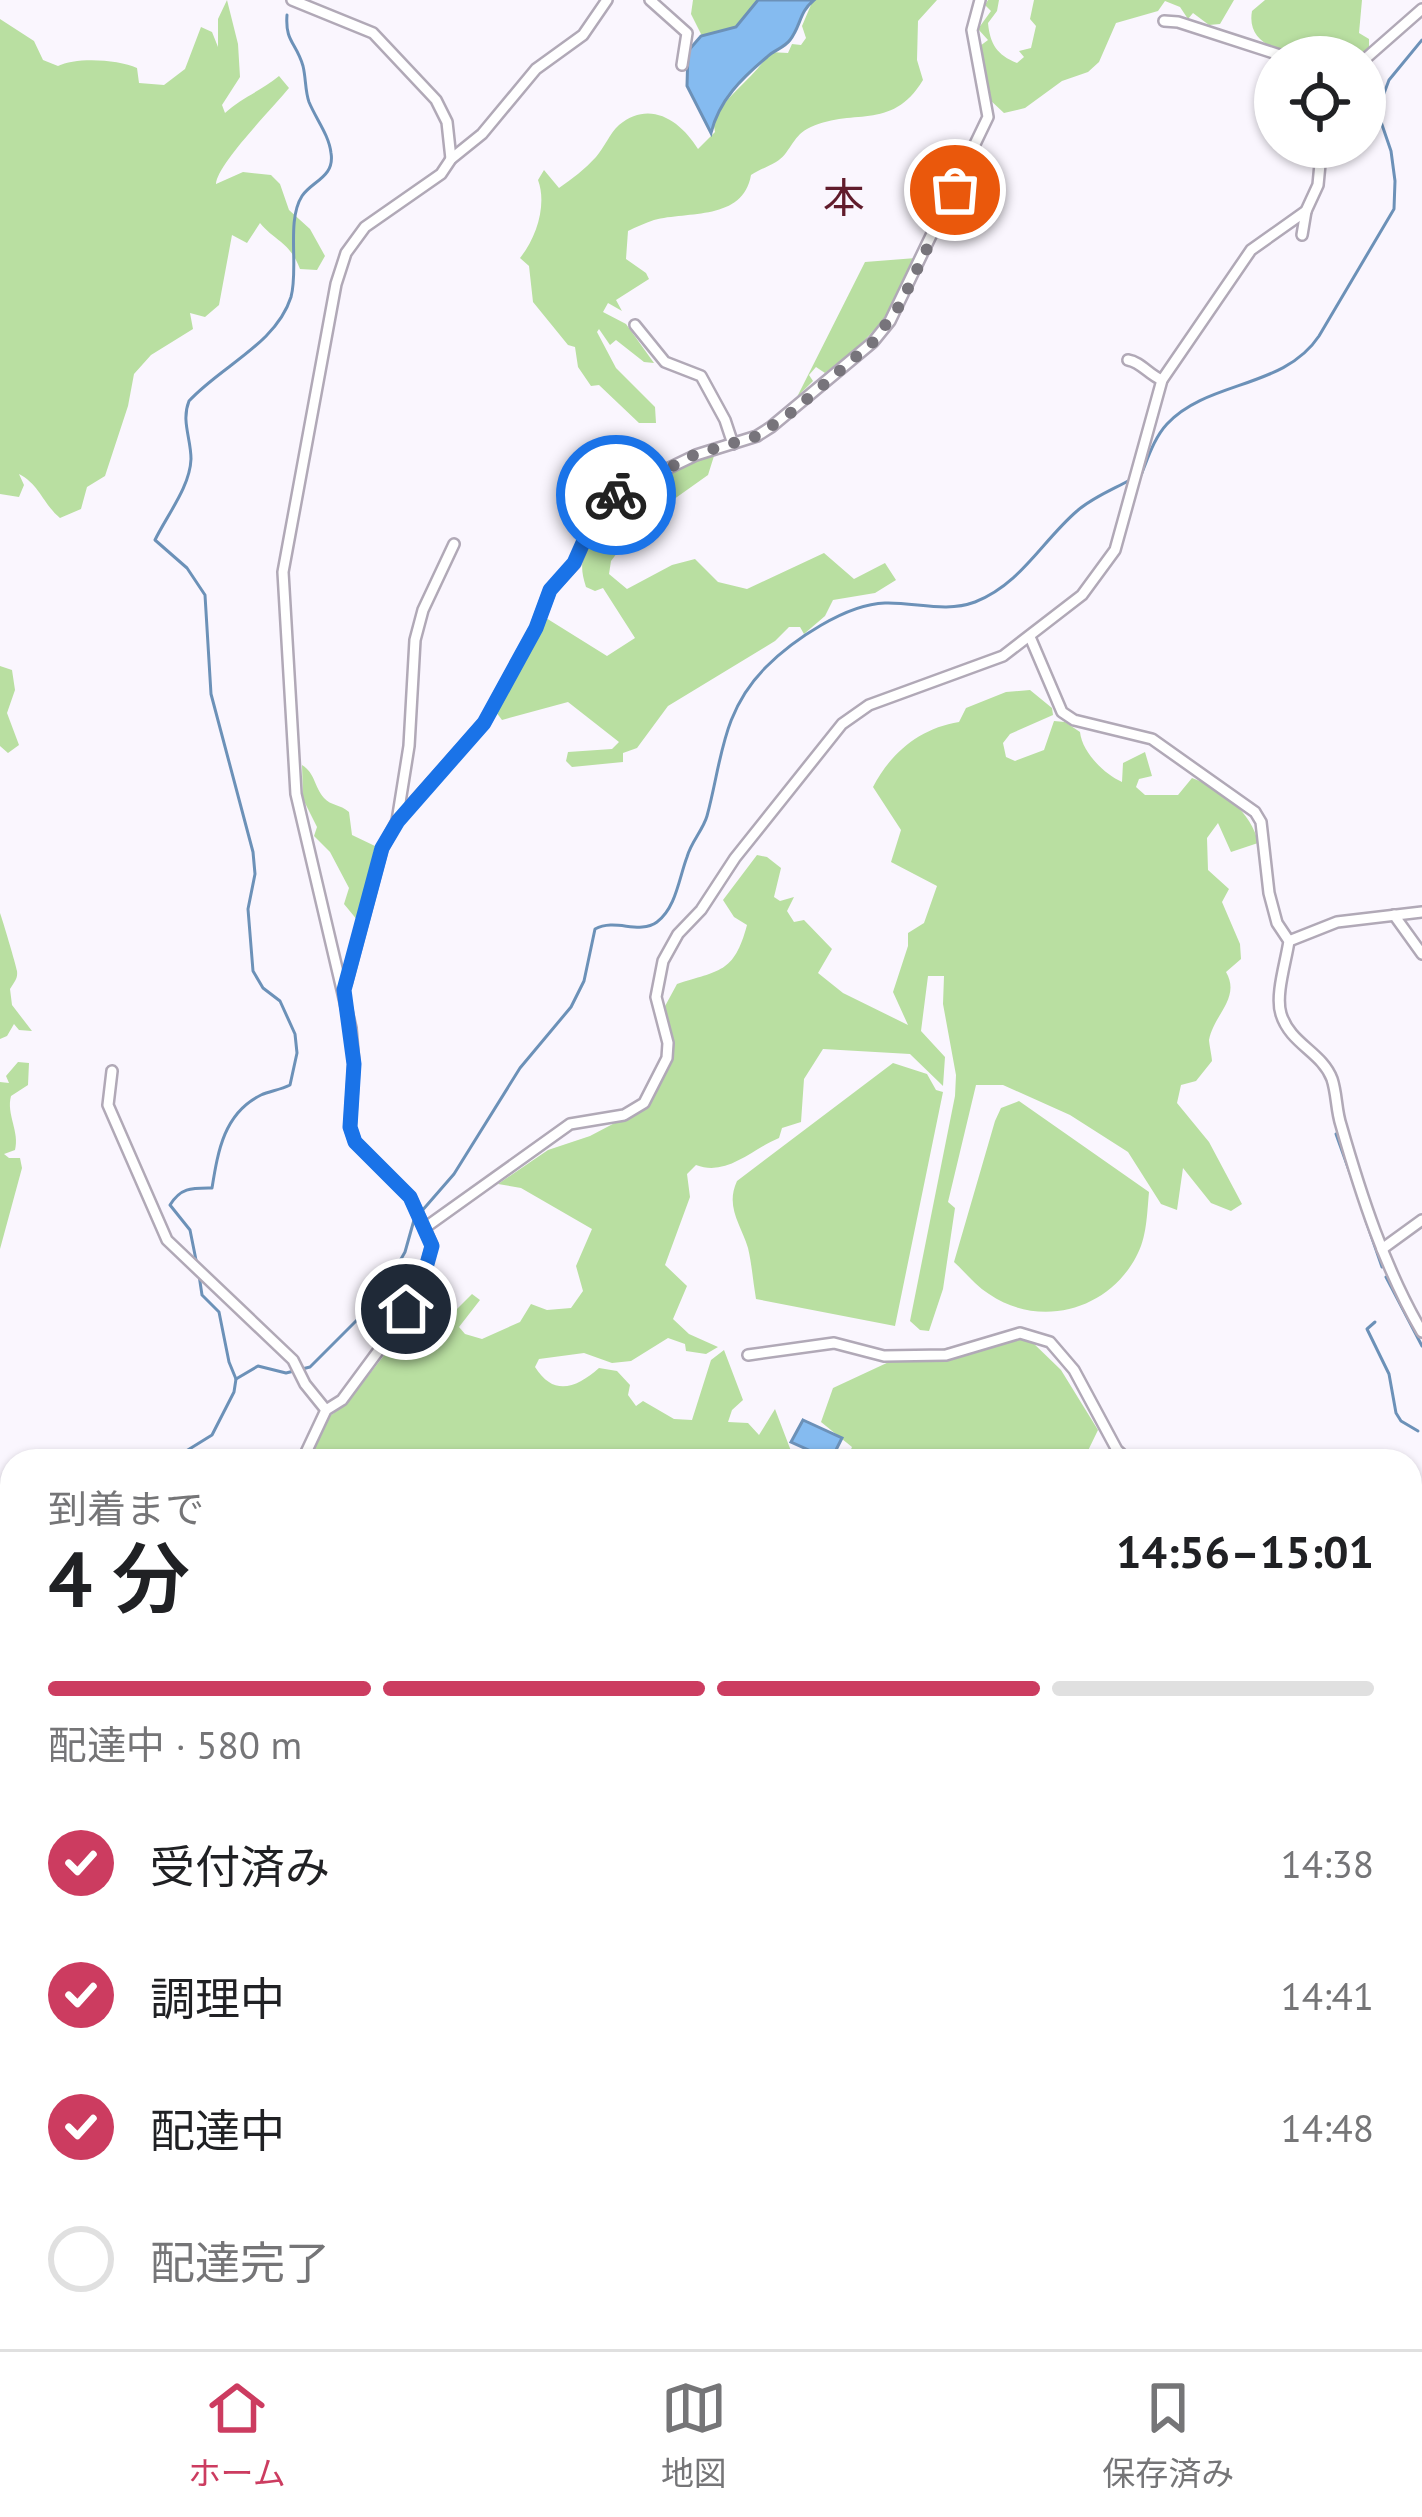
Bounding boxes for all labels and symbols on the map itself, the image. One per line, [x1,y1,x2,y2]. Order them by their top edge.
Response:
pin [904,139,1006,241]
district label: 本 [823,170,865,225]
courier [556,435,676,555]
pin [355,1258,457,1360]

